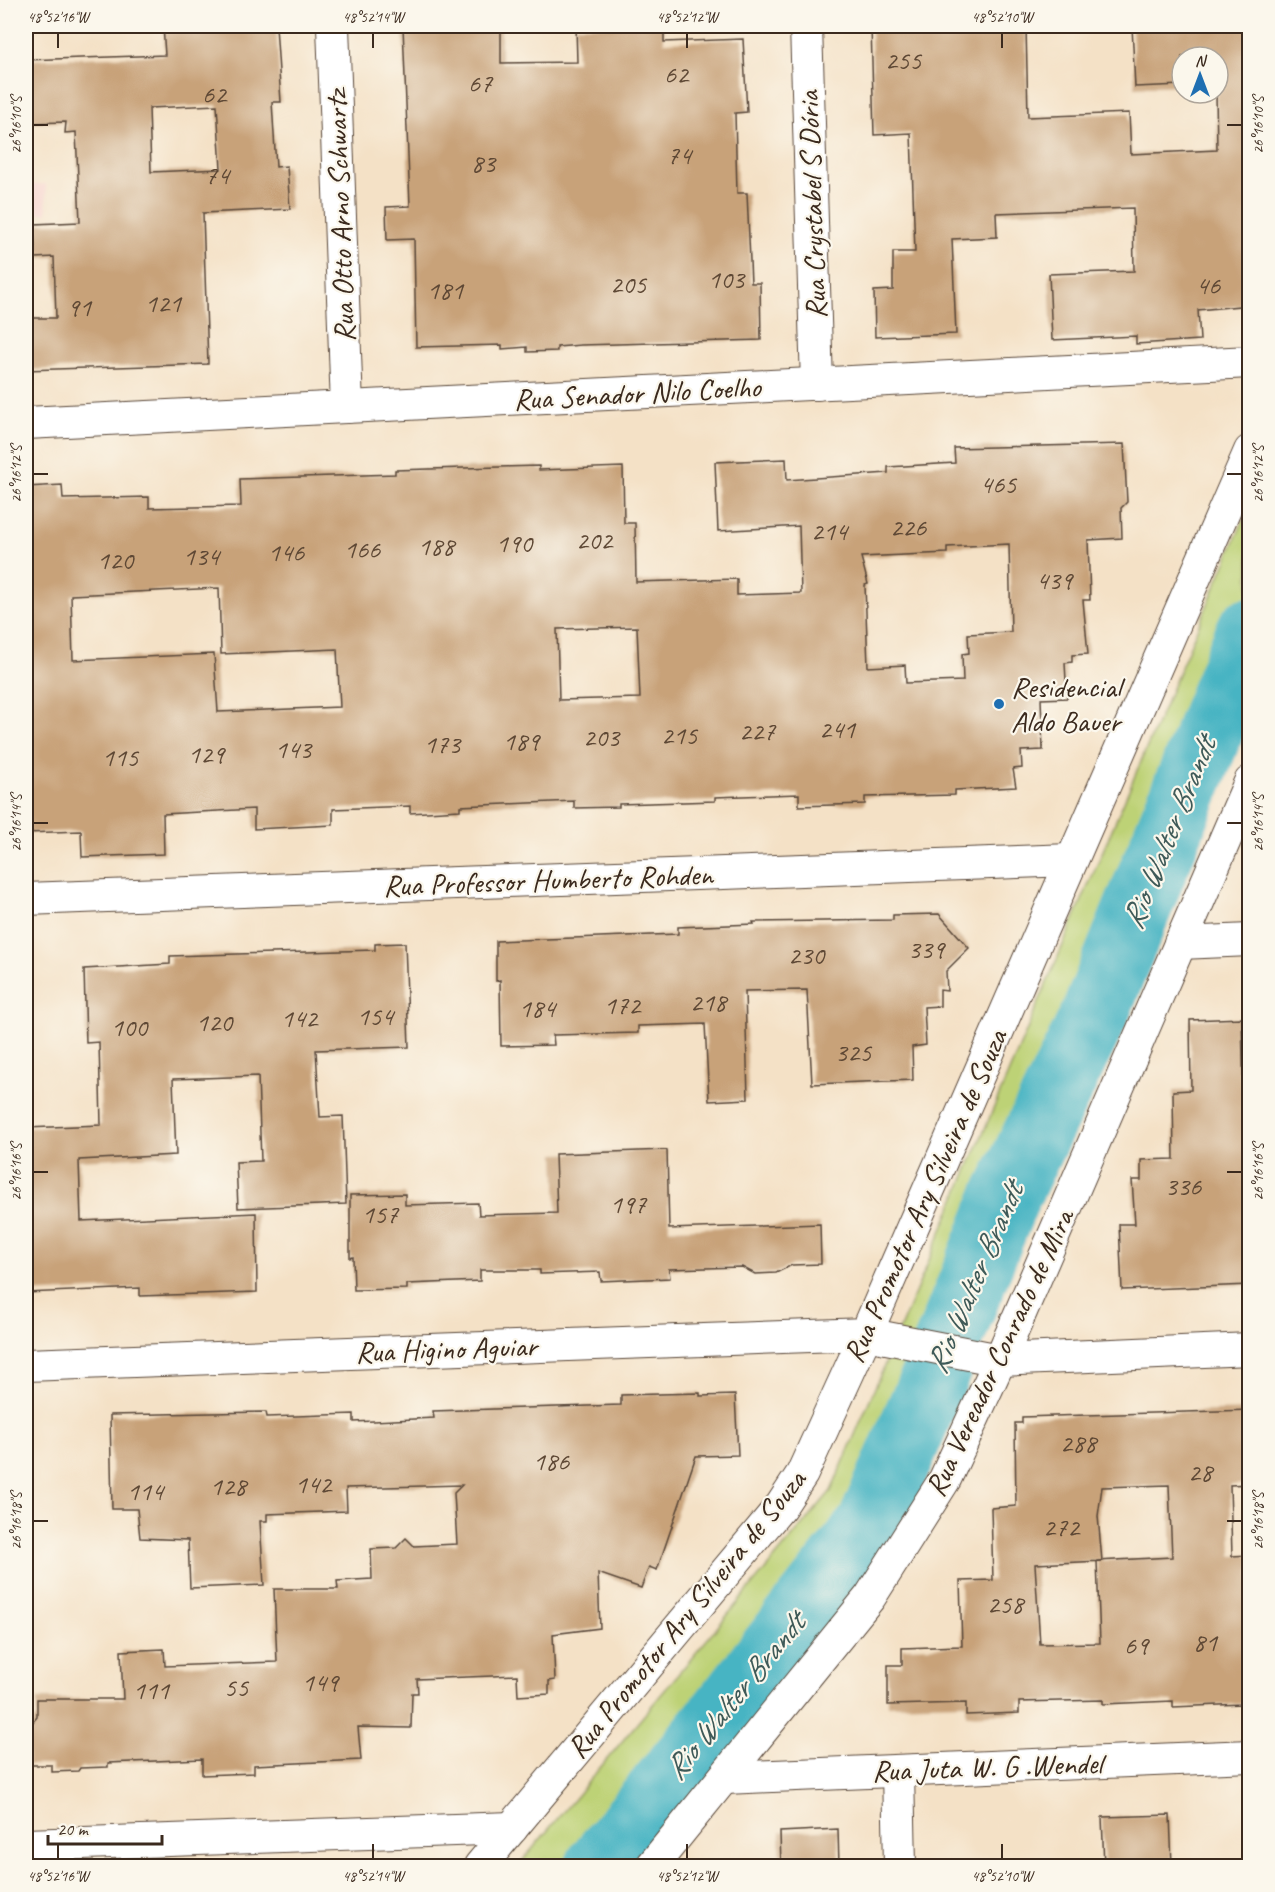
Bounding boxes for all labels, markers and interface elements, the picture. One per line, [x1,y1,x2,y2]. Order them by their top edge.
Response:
text: 48°52'16"W [28,8,92,27]
text: 48°52'14"W [343,8,407,27]
text: 48°52'12"W [657,8,721,27]
text: 48°52'10"W [972,8,1036,27]
house number: 255 [885,43,923,77]
north arrow [1170,45,1230,105]
text: N [1195,51,1208,71]
house number: 62 [664,57,690,91]
house number: 67 [468,66,494,100]
house number: 62 [202,77,228,111]
street label: Rua Otto Arno Schwartz [316,86,363,343]
street label: Rua Crystabel S Dória [789,89,835,320]
text: 26°16'10"S [7,94,26,154]
text: 26°16'10"S [1249,94,1268,154]
house number: 74 [667,138,694,172]
house number: 83 [471,146,497,180]
house number: 74 [205,158,232,192]
house number: 103 [708,262,746,296]
house number: 205 [610,267,648,301]
house number: 46 [1196,268,1221,302]
house number: 181 [427,273,465,307]
house number: 121 [145,286,183,320]
house number: 91 [67,290,93,324]
street label: Rua Senador Nilo Coelho [512,367,763,418]
text: 26°16'12"S [7,443,26,503]
text: 26°16'12"S [1249,443,1268,503]
house number: 465 [980,467,1018,501]
house number: 226 [890,510,927,544]
house number: 214 [811,514,850,548]
house number: 202 [576,523,614,557]
house number: 190 [496,526,534,560]
house number: 188 [418,529,457,563]
house number: 166 [344,532,381,566]
house number: 146 [268,535,305,569]
house number: 134 [183,539,222,573]
house number: 120 [97,543,135,577]
house number: 439 [1036,563,1074,597]
place label: Residencial Aldo Bauer [1011,668,1126,740]
marker: Residencial Aldo Bauer [992,697,1006,711]
house number: 241 [819,712,857,746]
house number: 227 [739,714,777,748]
house number: 215 [661,718,699,752]
house number: 203 [583,720,621,754]
house number: 189 [503,724,541,758]
water label: Rio Walter Brandt [1112,726,1228,935]
house number: 173 [424,727,462,761]
house number: 143 [275,732,313,766]
house number: 129 [188,737,226,771]
house number: 115 [102,740,140,774]
text: 26°16'14"S [7,792,26,852]
text: 26°16'14"S [1249,792,1268,852]
street label: Rua Professor Humberto Rohden [383,855,715,905]
house number: 339 [908,932,946,966]
house number: 230 [788,938,826,972]
house number: 218 [690,985,729,1019]
house number: 172 [604,988,642,1022]
house number: 184 [519,991,558,1025]
house number: 154 [357,999,396,1033]
house number: 142 [281,1001,319,1035]
house number: 120 [196,1005,234,1039]
house number: 100 [111,1010,149,1044]
street label: Rua Promotor Ary Silveira de Souza [834,1022,1016,1368]
house number: 325 [835,1035,873,1069]
text: 26°16'16"S [7,1141,26,1201]
text: 26°16'16"S [1249,1141,1268,1201]
house number: 336 [1165,1169,1202,1203]
water label: Rio Walter Brandt [916,1171,1035,1379]
house number: 197 [610,1187,648,1221]
house number: 157 [362,1197,400,1231]
street label: Rua Vereador Conrado de Mira [916,1201,1083,1502]
street label: Rua Higino Aguiar [355,1327,540,1371]
house number: 288 [1060,1426,1099,1460]
house number: 186 [533,1444,570,1478]
house number: 28 [1188,1455,1215,1489]
street label: Rua Promotor Ary Silveira de Souza [558,1461,815,1766]
house number: 142 [295,1467,333,1501]
house number: 128 [210,1469,249,1503]
house number: 114 [127,1474,166,1508]
text: 26°16'18"S [7,1490,26,1550]
text: 26°16'18"S [1249,1490,1268,1550]
house number: 272 [1043,1510,1081,1544]
house number: 258 [987,1587,1026,1621]
water label: Rio Walter Brandt [655,1600,818,1788]
house number: 81 [1193,1625,1219,1659]
house number: 69 [1124,1628,1150,1662]
house number: 149 [302,1665,340,1699]
house number: 55 [224,1670,250,1704]
house number: 111 [133,1673,171,1707]
street label: Rua Juta W. G .Wendel [871,1744,1108,1790]
scale bar [48,1808,162,1846]
text: 20 m [57,1818,90,1840]
text: 48°52'16"W [28,1867,92,1886]
text: 48°52'14"W [343,1867,407,1886]
text: 48°52'12"W [657,1867,721,1886]
text: 48°52'10"W [972,1867,1036,1886]

